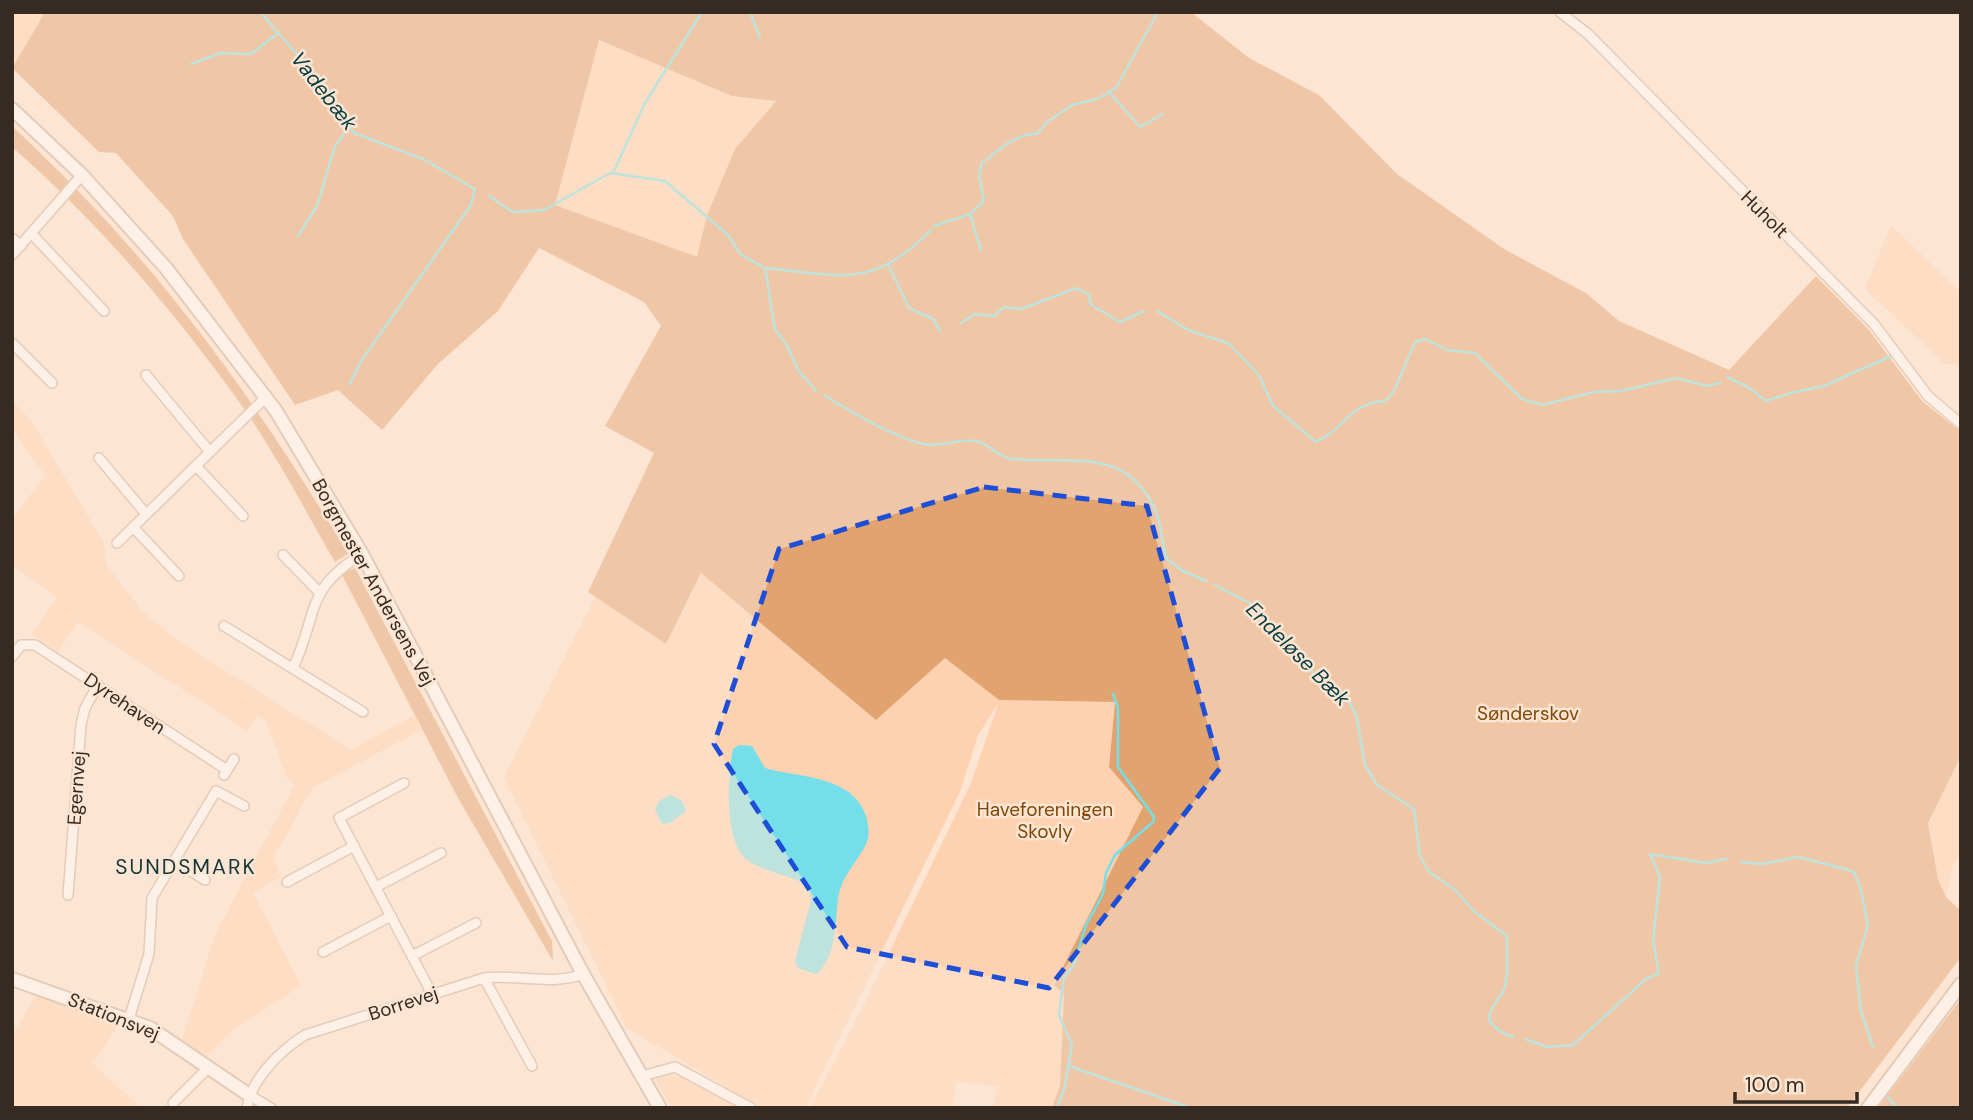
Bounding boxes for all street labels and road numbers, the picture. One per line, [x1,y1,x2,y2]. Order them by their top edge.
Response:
street label: Huholt [1735,185,1794,244]
street label: Borgmester Andersens Vej [306,474,441,690]
street label: Dyrehaven [79,667,170,740]
street label: Egernvej [61,750,92,826]
street label: Borrevej [365,980,441,1026]
street label: Stationsvej [64,987,163,1046]

